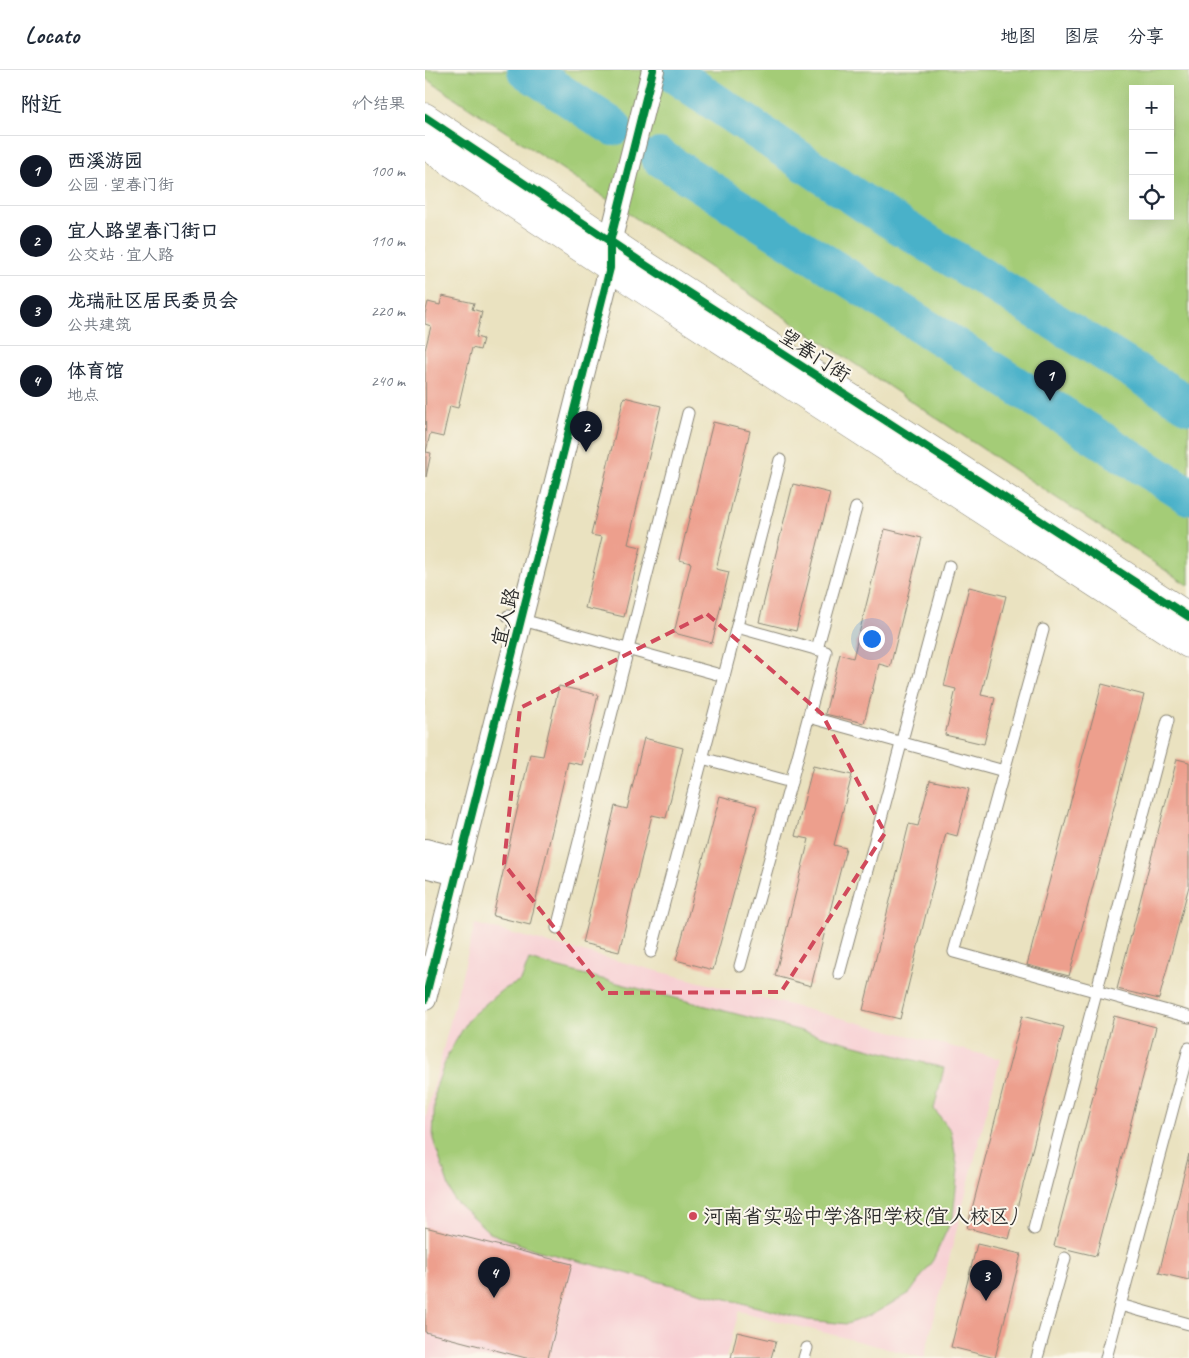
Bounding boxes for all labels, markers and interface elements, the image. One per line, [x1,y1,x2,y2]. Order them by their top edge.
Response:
text: Locato [25,20,79,50]
text: 地图 [1000,25,1036,47]
text: 图层 [1064,25,1100,47]
text: 分享 [1128,25,1164,47]
map controls [1129,85,1174,220]
button: + [1129,85,1174,130]
text: 附近 [20,91,62,117]
text: 4个结果 [350,94,405,114]
button: − [1129,130,1174,175]
text: 西溪游园 [67,149,143,173]
text: 1 [32,161,40,181]
text: 100 m [371,161,405,181]
text: 公园 · 望春门街 [67,175,174,195]
button: locate [1129,175,1174,220]
text: 宜人路望春门街口 [67,219,219,243]
text: 2 [32,231,40,251]
text: 110 m [371,231,405,251]
text: 公交站 · 宜人路 [67,245,174,265]
text: 龙瑞社区居民委员会 [67,289,238,313]
text: 3 [32,301,40,321]
text: 220 m [371,301,405,321]
text: 公共建筑 [67,315,131,335]
street label: 望春门街 [774,323,855,388]
text: 体育馆 [67,359,124,383]
pin: 1 [1034,360,1066,401]
text: 4 [32,371,40,391]
text: 240 m [371,371,405,391]
text: 地点 [67,385,99,405]
pin: 2 [570,411,602,452]
street label: 宜人路 [486,584,525,649]
your location [859,626,885,652]
place label: 河南省实验中学洛阳学校(宜人校区) [703,1204,1018,1229]
marker: 河南省实验中学洛阳学校(宜人校区) [687,1210,699,1222]
pin: 4 [478,1257,510,1298]
pin: 3 [970,1260,1002,1301]

